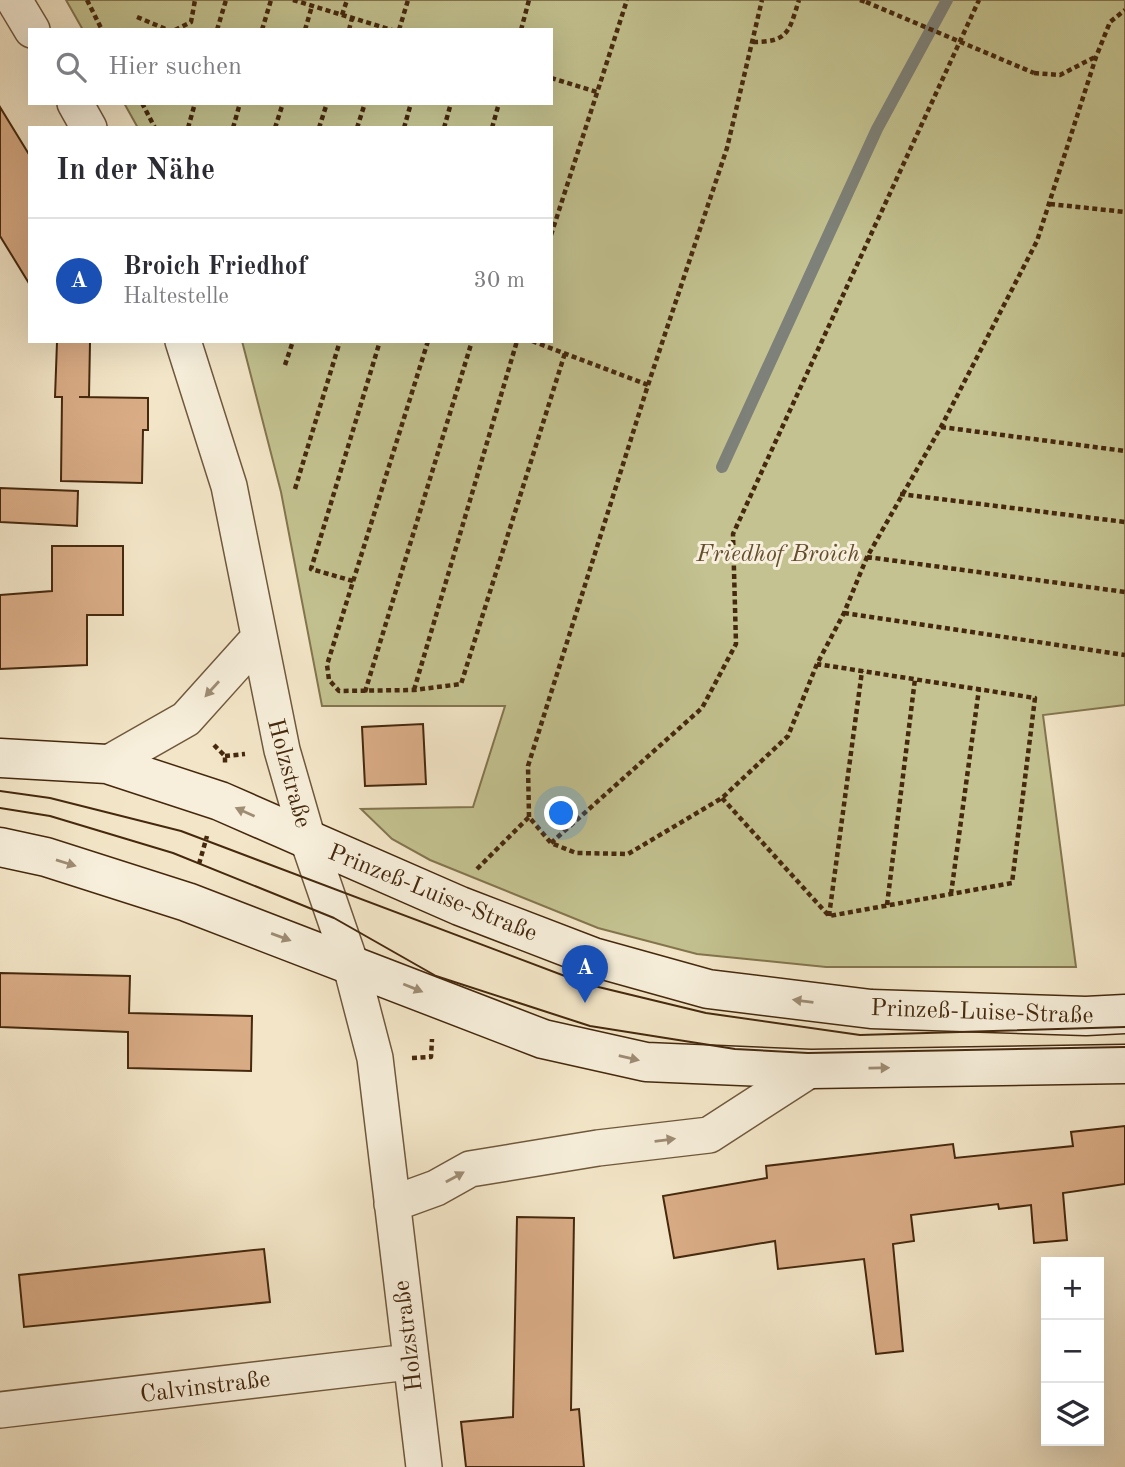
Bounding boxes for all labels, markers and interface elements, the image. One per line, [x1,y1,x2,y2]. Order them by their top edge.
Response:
search box [28,28,553,105]
icon: search [52,48,90,86]
text: Hier suchen [108,54,242,80]
text: In der Nähe [56,156,215,186]
text: Broich Friedhof [123,254,307,280]
text: A [70,269,88,292]
text: 30 m [474,269,525,292]
text: Haltestelle [123,285,229,308]
park label: Friedhof Broich [695,543,860,567]
one-way arrow [205,681,221,698]
street label: Holzstraße [262,716,314,831]
your location [544,796,578,830]
one-way arrow [234,807,255,818]
street label: Prinzeß-Luise-Straße [324,841,540,947]
one-way arrow [56,858,77,869]
one-way arrow [271,932,292,943]
pin: A [562,945,608,1003]
one-way arrow [403,983,424,994]
one-way arrow [792,995,814,1006]
street label: Prinzeß-Luise-Straße [870,997,1094,1029]
one-way arrow [618,1053,640,1064]
one-way arrow [868,1062,890,1074]
one-way arrow [655,1134,677,1145]
one-way arrow [445,1171,464,1183]
map controls [1041,1257,1104,1446]
button: + [1041,1257,1104,1320]
street label: Holzstraße [390,1279,428,1393]
button: − [1041,1320,1104,1383]
street label: Calvinstraße [139,1368,272,1408]
button: layers [1041,1383,1104,1446]

